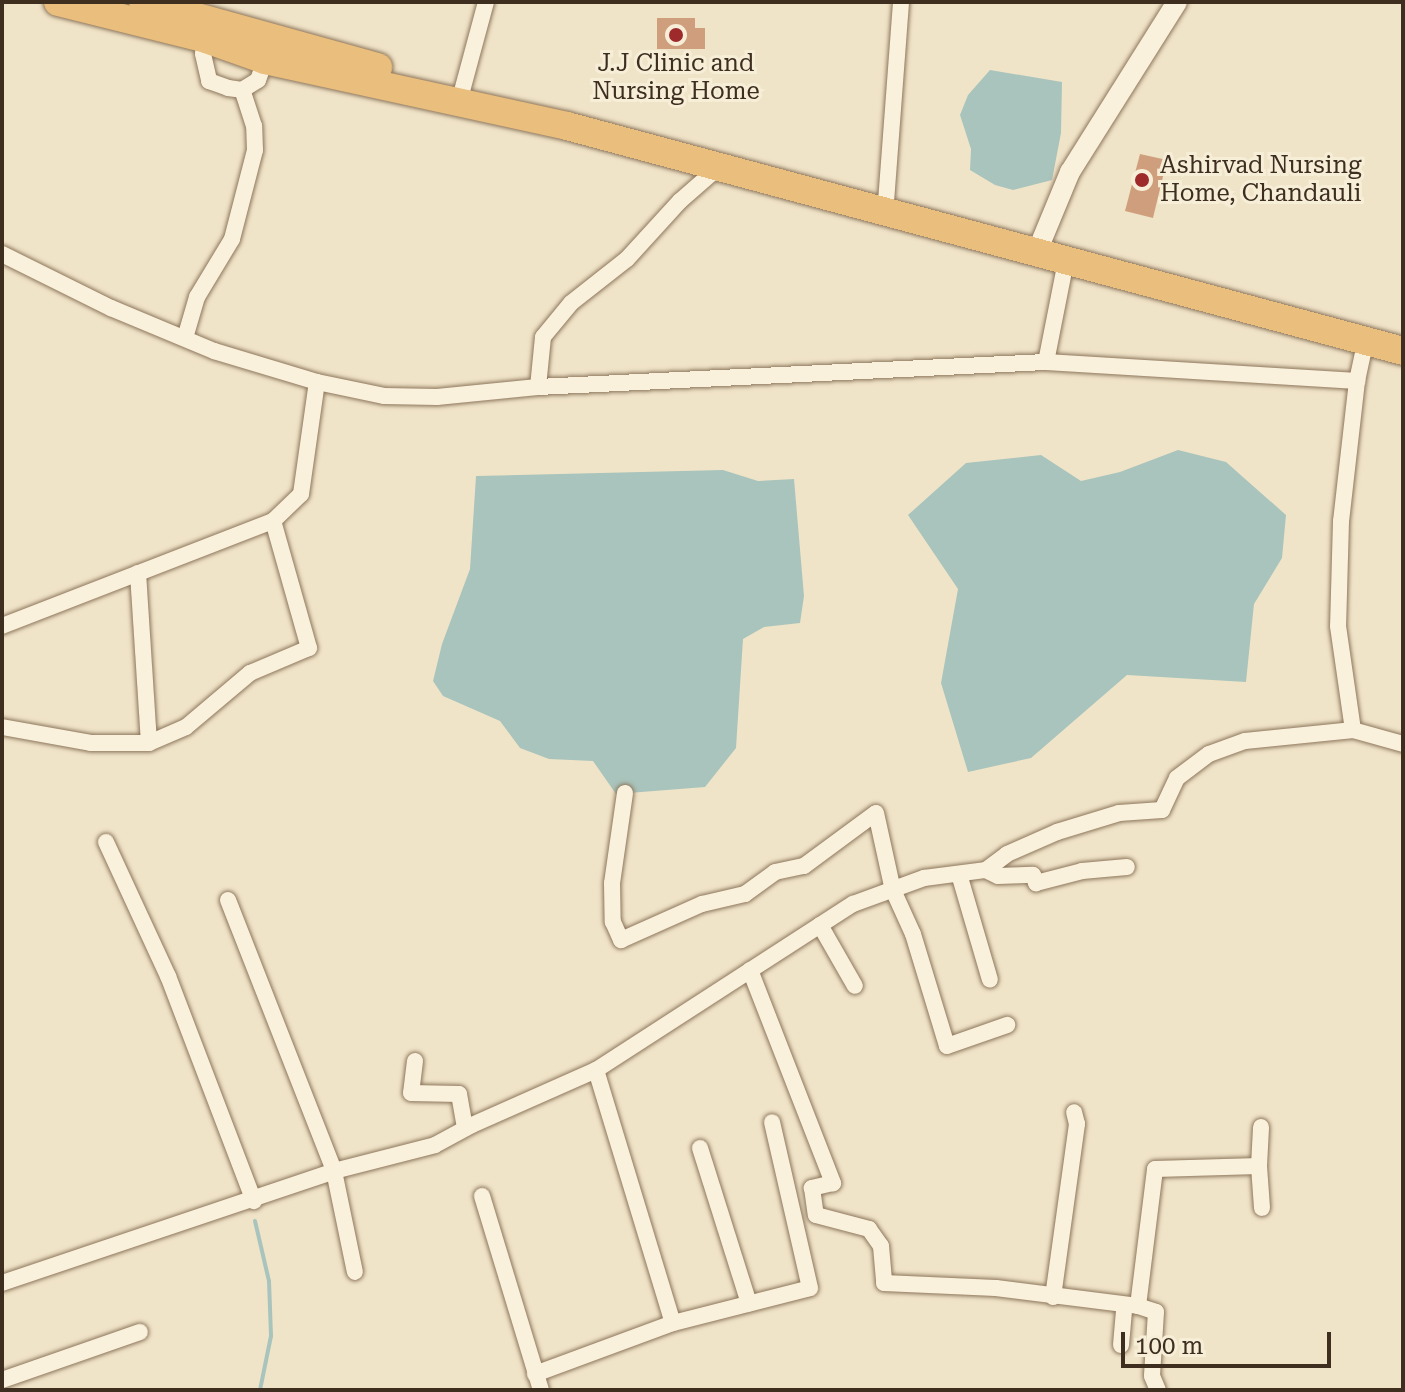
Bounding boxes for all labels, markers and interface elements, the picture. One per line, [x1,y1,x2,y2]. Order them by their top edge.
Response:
marker: J.J Clinic and Nursing Home [665,24,687,46]
place label: J.J Clinic and Nursing Home [592,50,760,106]
place label: Ashirvad Nursing Home, Chandauli [1160,152,1362,208]
marker: Ashirvad Nursing Home, Chandauli [1131,169,1153,191]
scale bar [1125,1316,1335,1366]
text: 100 m [1135,1332,1203,1360]

